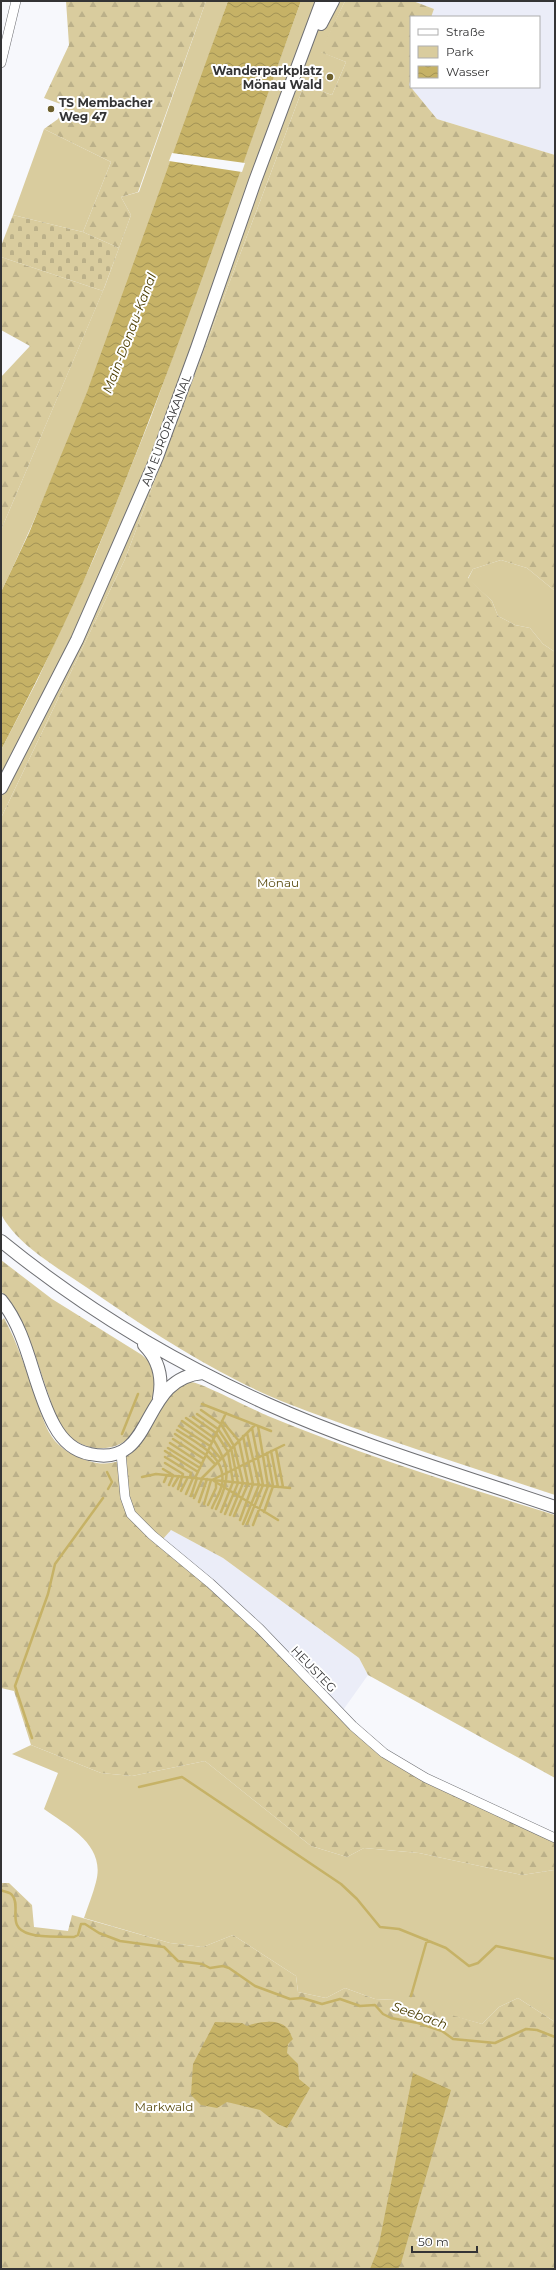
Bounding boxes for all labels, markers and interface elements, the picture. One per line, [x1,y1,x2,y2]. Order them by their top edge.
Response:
legend [410,16,540,88]
text: Straße [446,24,485,39]
text: Park [446,44,474,59]
place label: Wanderparkplatz Mönau Wald [212,63,322,92]
text: Wasser [446,64,490,79]
marker: Wanderparkplatz Mönau Wald [325,72,335,82]
place label: TS Membacher Weg 47 [59,95,153,124]
marker: TS Membacher Weg 47 [46,104,56,114]
water label: Main-Donau-Kanal [99,270,159,395]
street label: AM EUROPAKANAL [138,372,194,488]
park label: Mönau [257,875,299,890]
street label: HEUSTEG [288,1643,340,1695]
water label: Seebach [390,1998,450,2032]
park label: Markwald [135,2099,193,2114]
scale bar [412,2228,477,2254]
text: 50 m [418,2234,449,2249]

